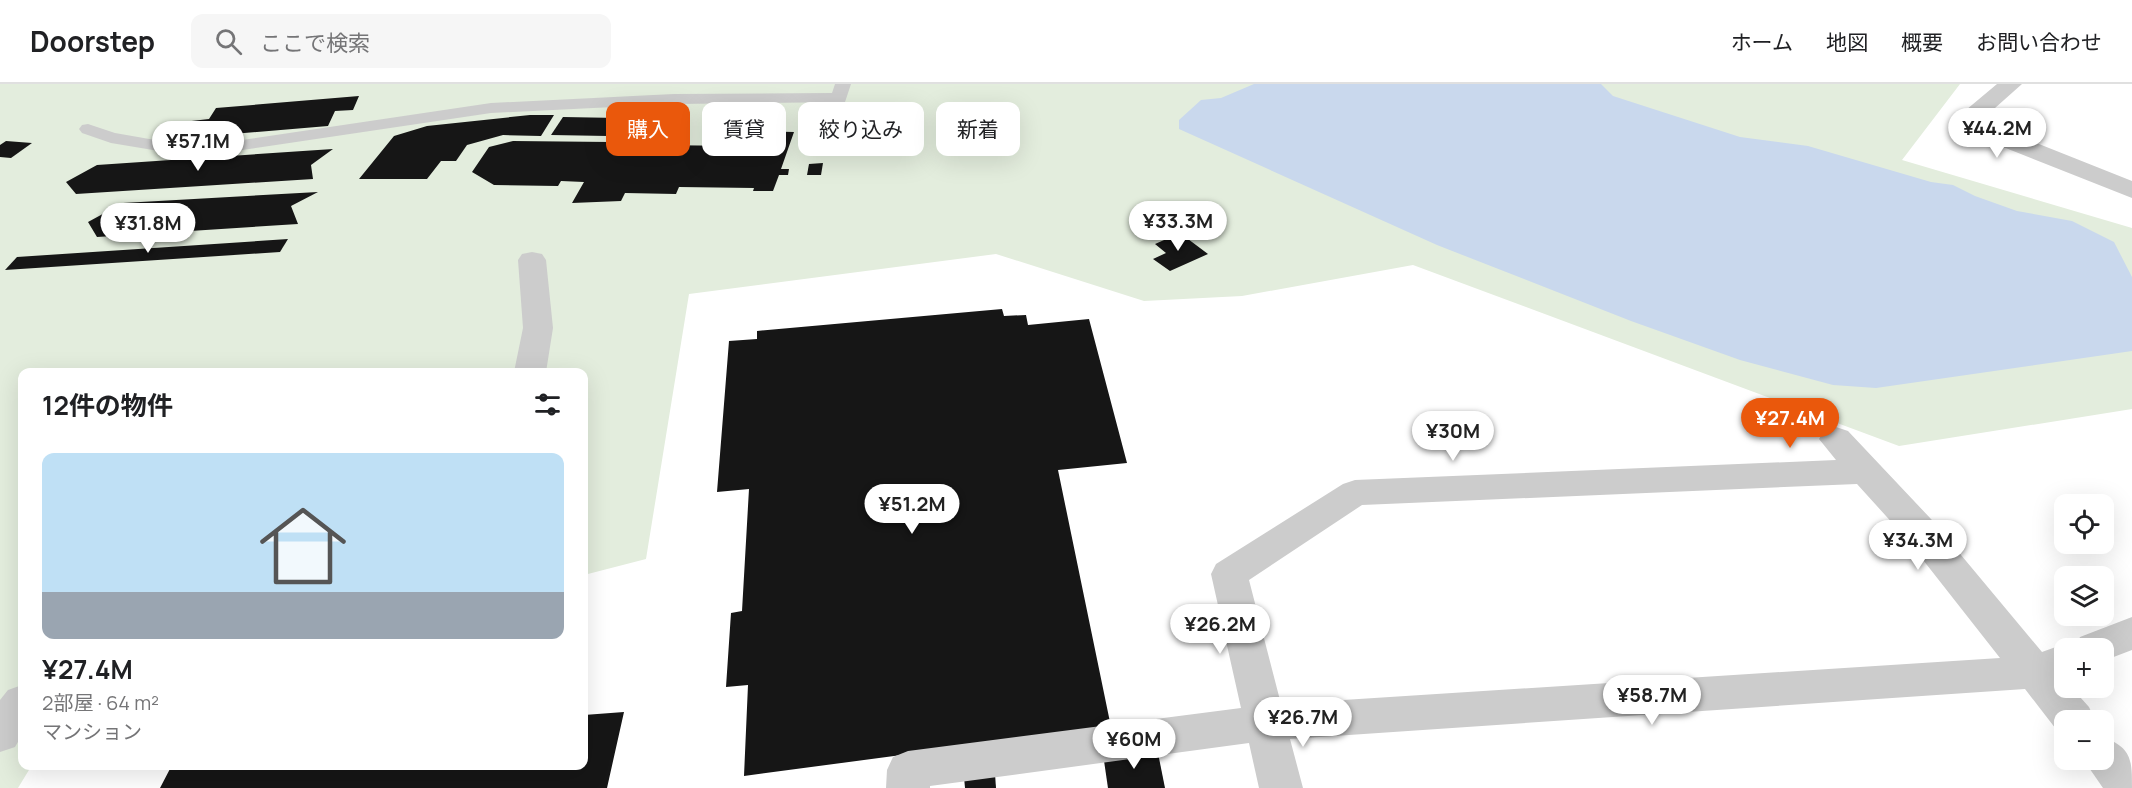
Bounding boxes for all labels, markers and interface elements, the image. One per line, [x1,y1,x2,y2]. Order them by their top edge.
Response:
search box [191,14,611,68]
text: Doorstep [30,22,155,60]
icon: search [212,25,245,58]
text: ここで検索 [260,28,370,58]
text: ホーム [1731,28,1793,56]
text: 地図 [1826,28,1868,56]
text: 概要 [1901,28,1943,56]
text: お問い合わせ [1976,28,2102,56]
chip: 購入 [606,102,690,156]
chip: 賃貸 [702,102,786,156]
chip: 絞り込み [798,102,924,156]
chip: 新着 [936,102,1020,156]
pin: ¥44.2M [1948,108,2046,159]
text: ¥44.2M [1962,114,2032,141]
pin: ¥57.1M [149,121,247,172]
text: ¥57.1M [166,127,230,154]
pin: ¥33.3M [1129,201,1227,252]
pin: ¥31.8M [99,203,197,254]
text: ¥33.3M [1143,207,1213,234]
text: ¥31.8M [114,209,182,236]
text: 12件の物件 [42,387,173,423]
icon: filters [531,388,564,421]
pin: ¥27.4M [1741,398,1839,449]
text: ¥27.4M [1755,404,1825,431]
pin: ¥30M [1417,411,1489,462]
text: ¥30M [1426,417,1480,444]
pin: ¥51.2M [863,484,961,535]
text: ¥51.2M [879,490,946,517]
icon: home [249,492,357,600]
map controls [2054,494,2114,770]
button: locate [2054,494,2114,554]
pin: ¥34.3M [1869,520,1967,571]
text: ¥34.3M [1883,526,1953,553]
button: layers [2054,566,2114,626]
pin: ¥26.2M [1171,604,1269,655]
text: ¥26.2M [1184,610,1256,637]
button: + [2054,638,2114,698]
text: ¥27.4M [42,651,133,687]
pin: ¥58.7M [1603,675,1701,726]
text: ¥58.7M [1617,681,1687,708]
text: 2部屋 · 64 m² [42,689,159,716]
pin: ¥26.7M [1254,697,1352,748]
text: ¥26.7M [1268,703,1338,730]
button: − [2054,710,2114,770]
text: マンション [42,718,142,745]
pin: ¥60M [1098,719,1170,770]
text: ¥60M [1107,725,1161,752]

